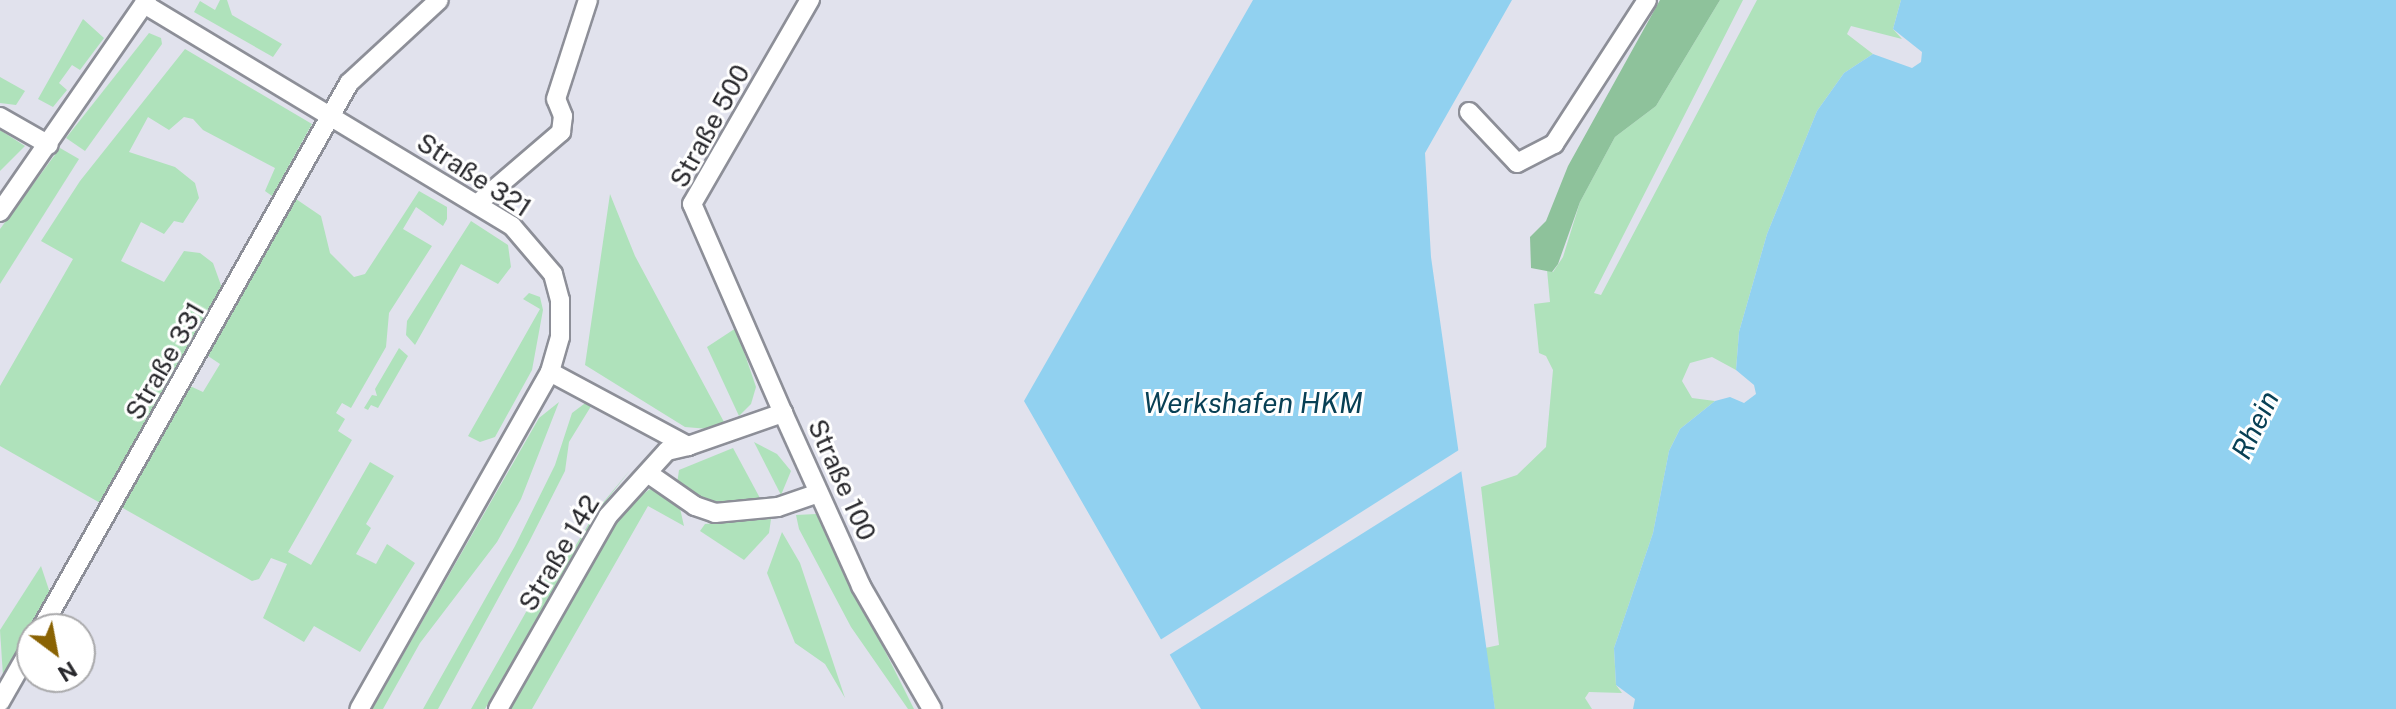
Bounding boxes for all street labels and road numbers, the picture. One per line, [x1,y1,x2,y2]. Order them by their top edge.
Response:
street label: Straße 500 [663,59,757,193]
street label: Straße 321 [411,127,537,223]
street label: Straße 331 [119,297,211,425]
street label: Straße 100 [801,414,883,546]
street label: Straße 142 [512,489,606,617]

